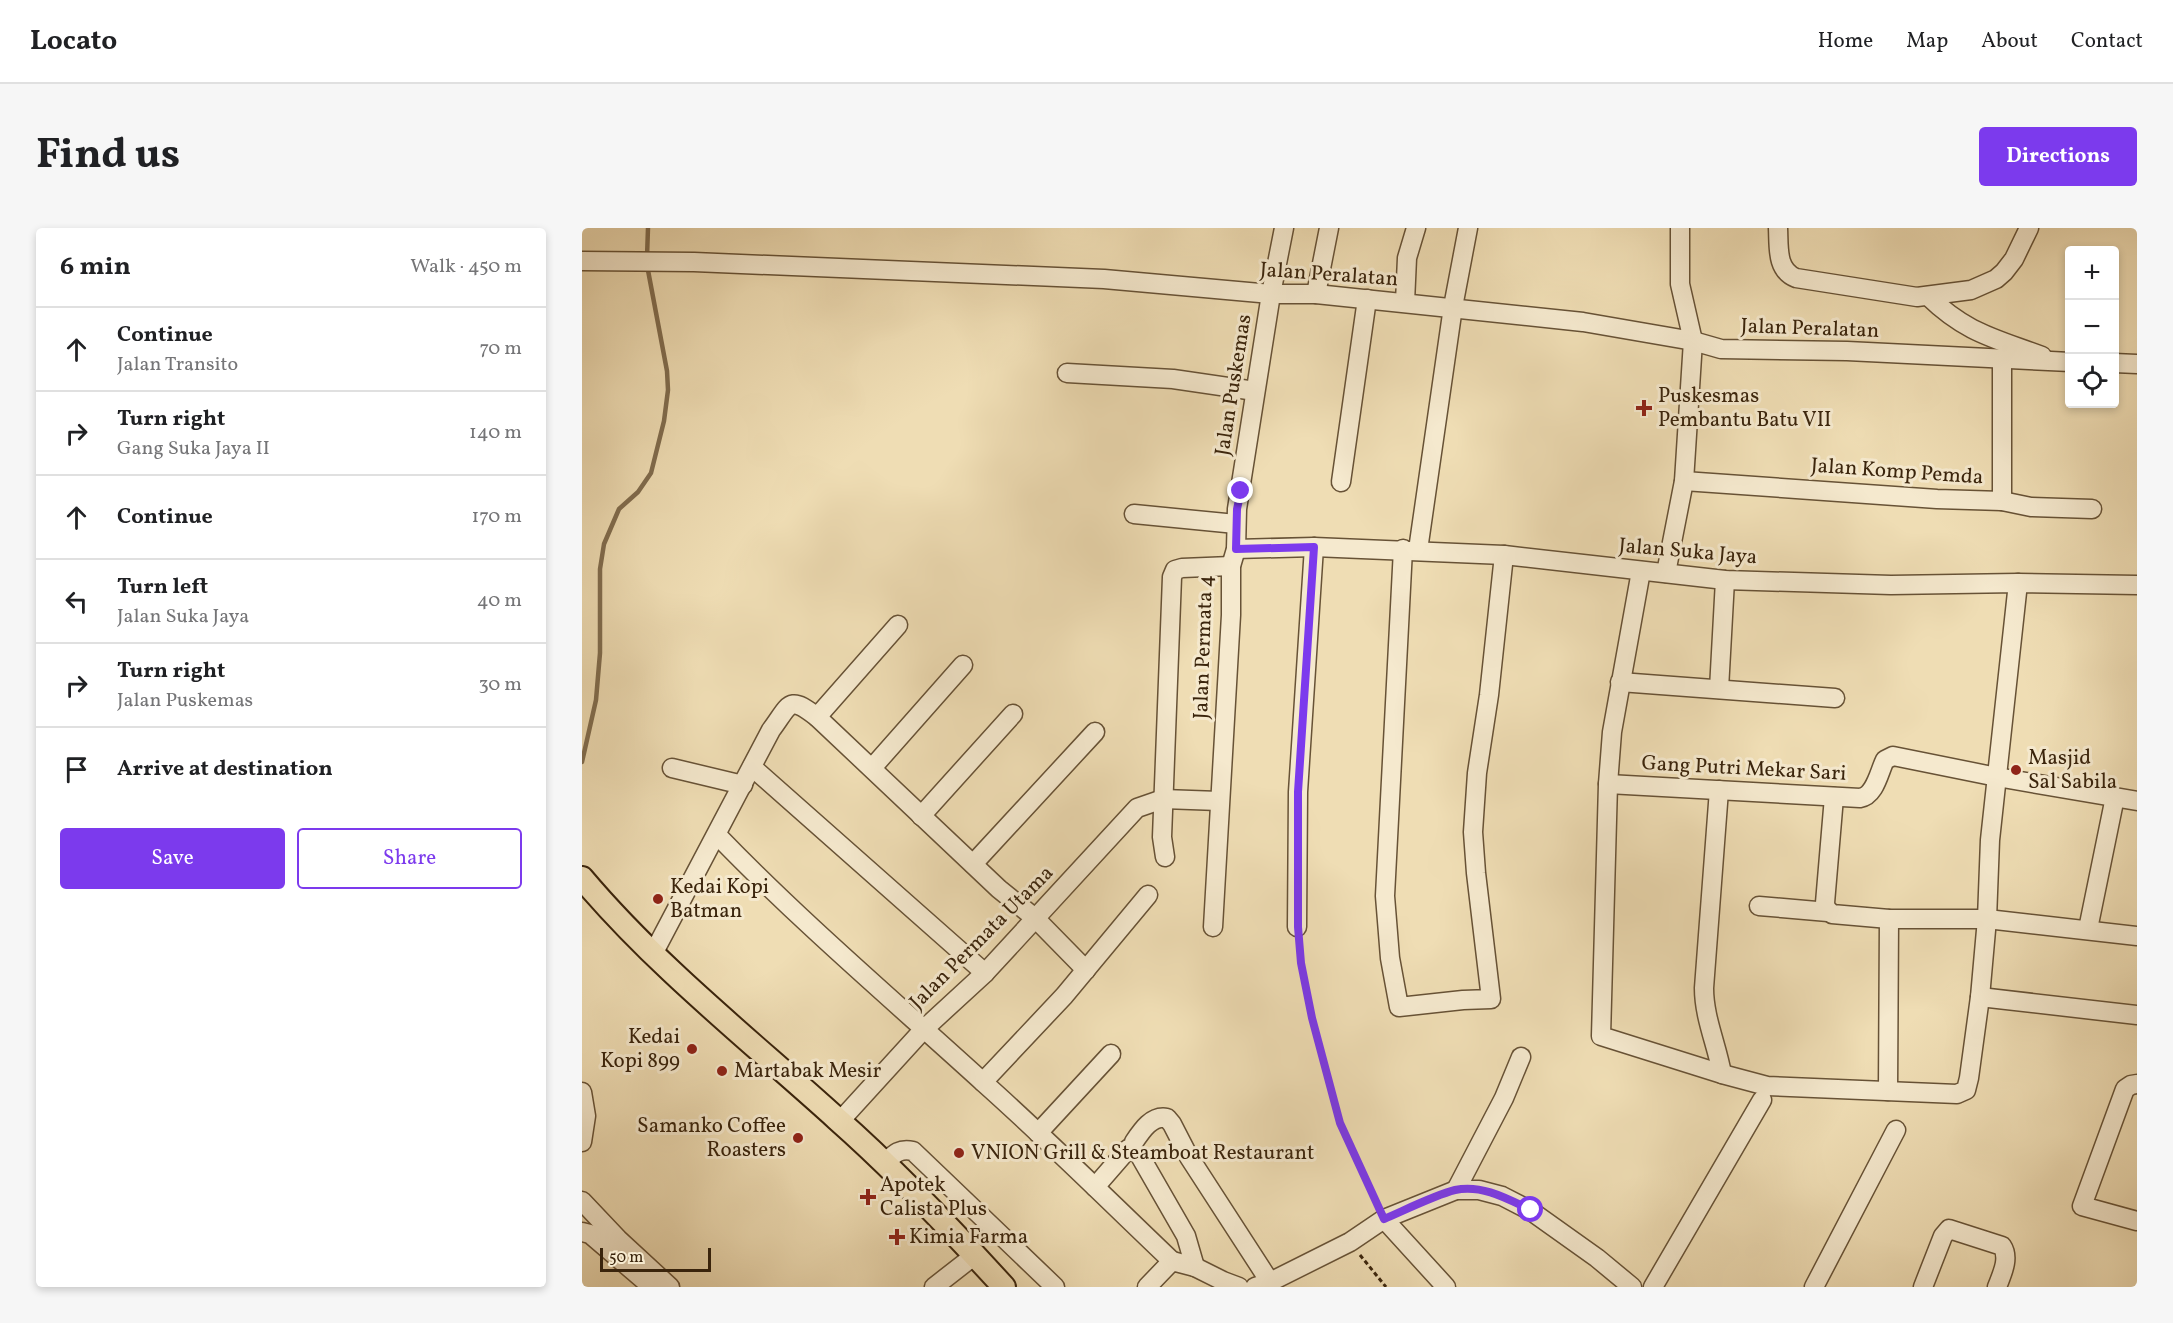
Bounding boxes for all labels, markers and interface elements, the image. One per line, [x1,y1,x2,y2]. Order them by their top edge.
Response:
text: Locato [30,22,117,61]
text: Home [1818,27,1873,56]
text: Map [1906,27,1948,56]
text: About [1981,27,2038,56]
text: Contact [2071,27,2143,56]
text: Find us [36,127,180,186]
button: Directions [1979,127,2137,186]
map controls [2065,246,2119,408]
button: + [2065,246,2119,300]
text: 6 min [60,249,131,285]
text: Walk · 450 m [410,253,522,281]
street label: Jalan Peralatan [1259,256,1399,294]
button: − [2065,300,2119,354]
street label: Jalan Puskemas [1208,312,1260,458]
street label: Jalan Peralatan [1740,312,1880,346]
text: Continue [117,320,213,351]
icon: ahead [60,333,93,366]
text: 70 m [479,335,522,363]
text: Jalan Transito [117,351,238,379]
button: locate [2065,354,2119,408]
place label: Puskesmas Pembantu Batu VII [1658,382,1832,435]
marker: Puskesmas Pembantu Batu VII [1635,399,1653,417]
text: Turn right [117,404,225,435]
icon: right [60,417,93,450]
text: 140 m [469,419,522,447]
text: Gang Suka Jaya II [117,435,270,463]
street label: Jalan Komp Pemda [1810,452,1984,492]
route end [1227,477,1253,503]
icon: ahead [60,501,93,534]
text: Continue [117,502,213,533]
text: 170 m [472,503,522,531]
street label: Jalan Suka Jaya [1618,532,1758,572]
text: Turn left [117,572,208,603]
street label: Jalan Permata 4 [1187,574,1221,720]
icon: left [60,585,93,618]
text: 40 m [477,587,522,615]
text: Jalan Suka Jaya [117,603,249,631]
text: Turn right [117,656,225,687]
icon: right [60,669,93,702]
text: 30 m [478,671,522,699]
text: Jalan Puskemas [117,687,253,715]
place label: Masjid Sal Sabila [2028,744,2117,797]
street label: Gang Putri Mekar Sari [1641,749,1847,789]
icon: arrive [60,753,93,786]
text: Arrive at destination [117,754,333,785]
marker: Masjid Sal Sabila [2009,763,2023,777]
button: Save [60,828,285,889]
button: Share [297,828,522,889]
street label: Jalan Permata Utama [903,859,1061,1017]
place label: Kedai Kopi Batman [670,873,769,926]
marker: Kedai Kopi Batman [651,892,665,906]
place label: Kedai Kopi 899 [600,1023,680,1076]
marker: Kedai Kopi 899 [685,1042,699,1056]
place label: Martabak Mesir [734,1057,882,1086]
marker: Martabak Mesir [715,1064,729,1078]
place label: Samanko Coffee Roasters [637,1112,786,1165]
marker: Samanko Coffee Roasters [791,1131,805,1145]
place label: VNION Grill & Steamboat Restaurant [971,1139,1314,1168]
marker: VNION Grill & Steamboat Restaurant [952,1146,966,1160]
place label: Apotek Calista Plus [880,1171,987,1224]
marker: Apotek Calista Plus [861,1190,875,1204]
route start [1517,1196,1543,1222]
place label: Kimia Farma [909,1223,1028,1252]
marker: Kimia Farma [890,1230,904,1244]
scale bar [600,1245,711,1272]
text: 50 m [609,1247,643,1269]

